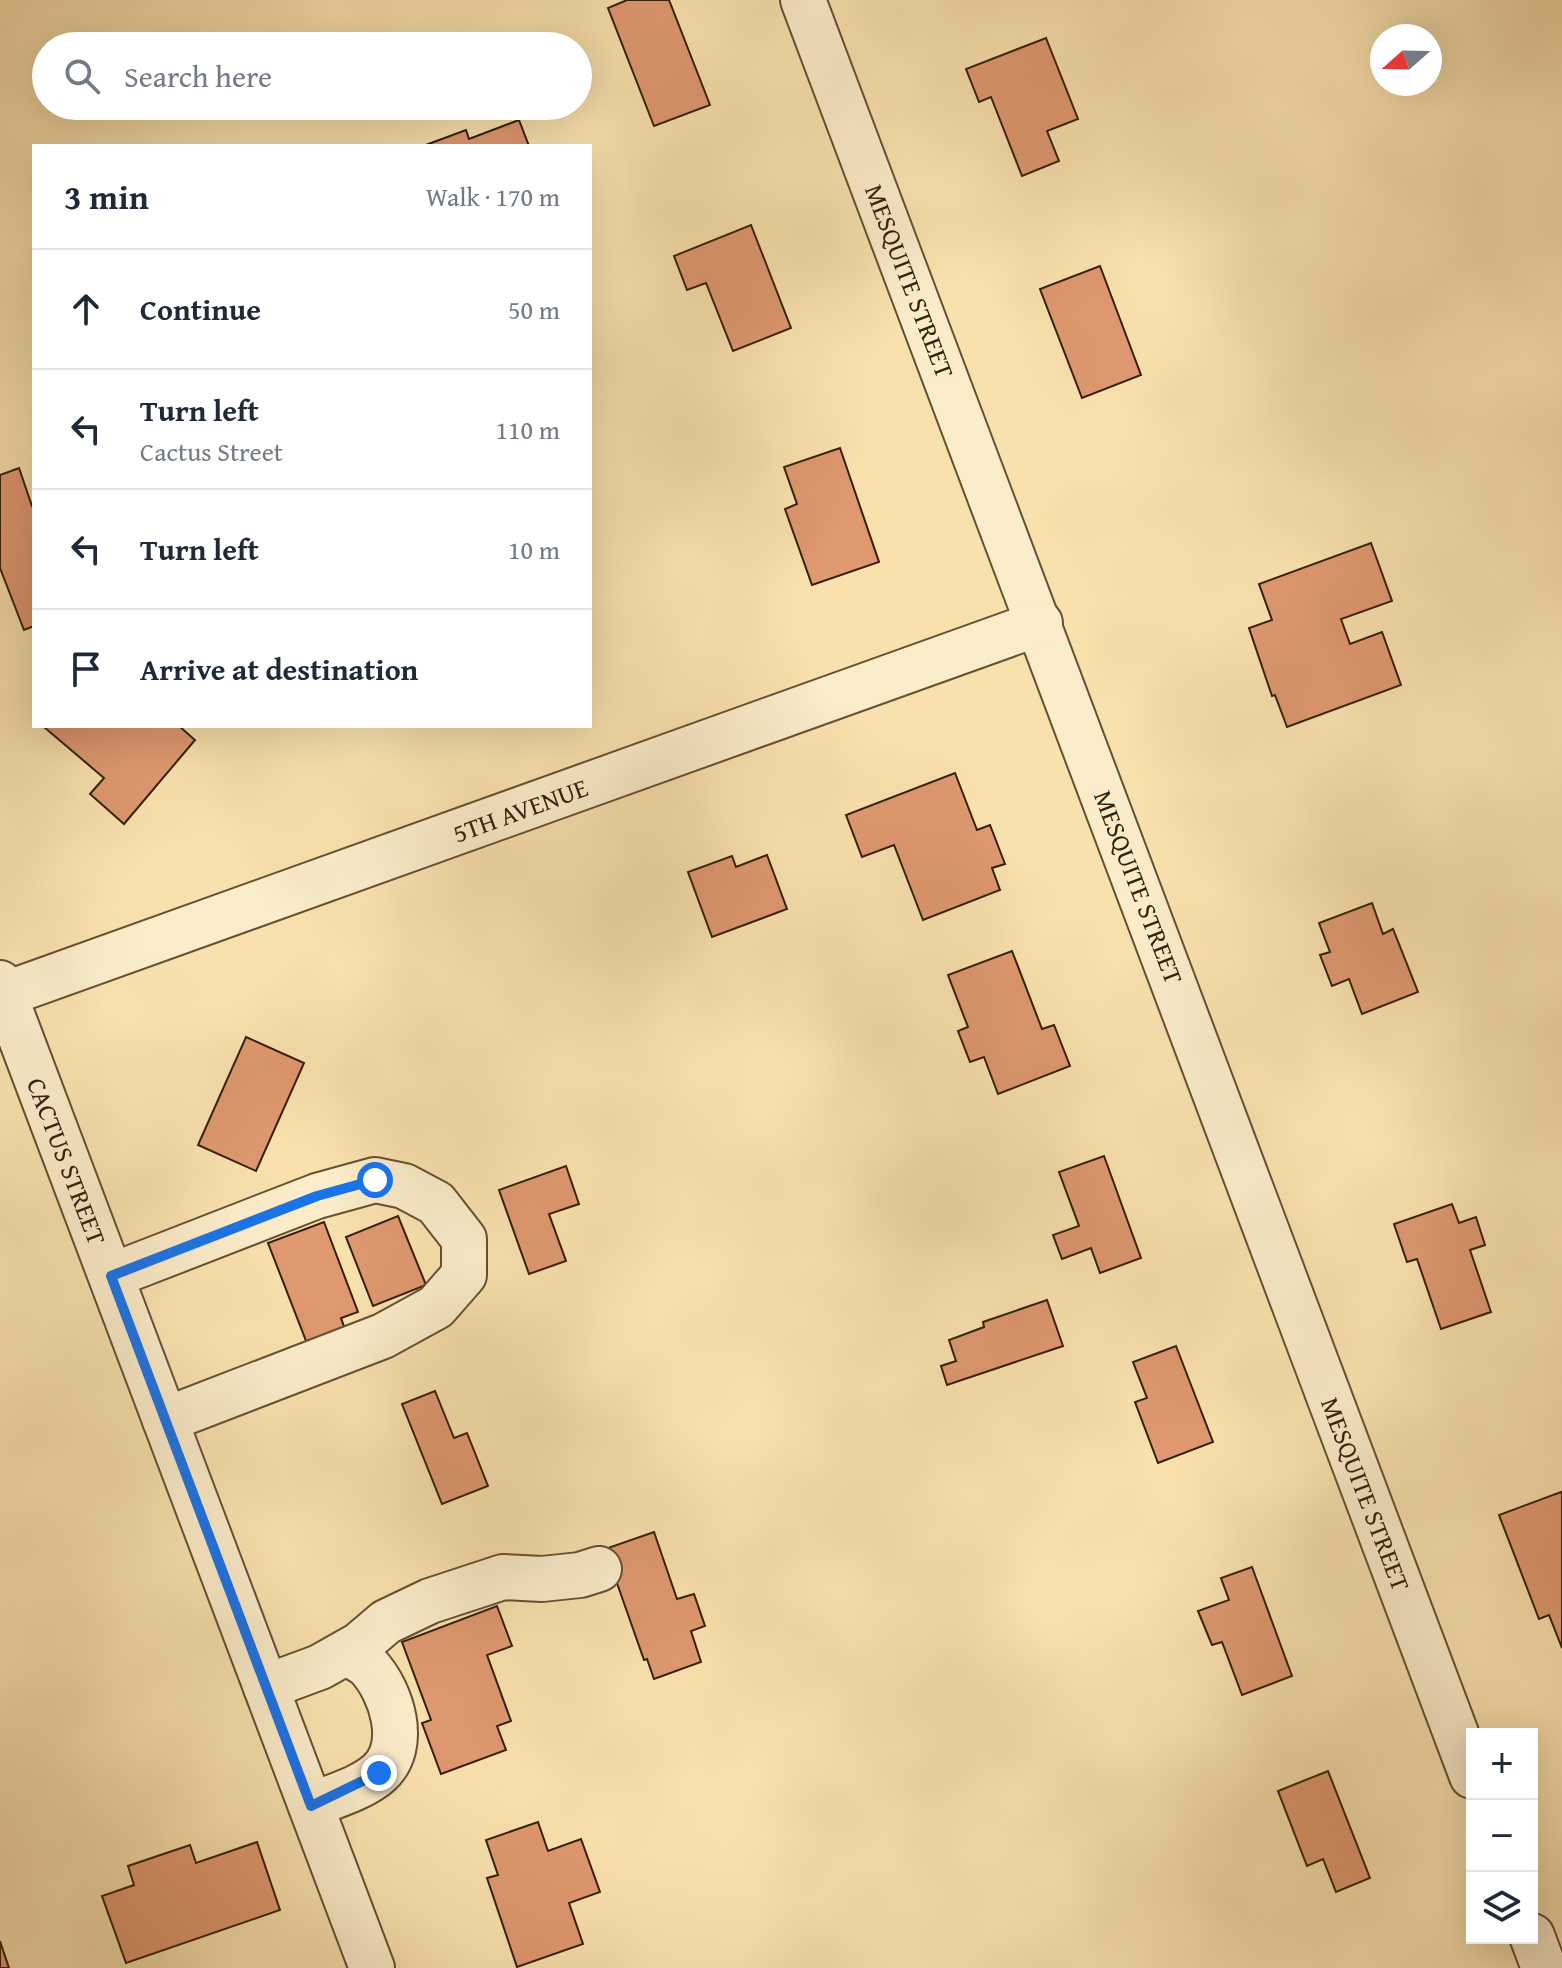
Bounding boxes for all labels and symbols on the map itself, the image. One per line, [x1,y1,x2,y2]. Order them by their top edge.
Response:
north arrow [1370,24,1442,96]
street label: MESQUITE STREET [855,178,965,384]
street label: 5TH AVENUE [447,768,593,852]
street label: MESQUITE STREET [1084,784,1194,990]
street label: CACTUS STREET [17,1072,117,1251]
route start [357,1162,393,1198]
street label: MESQUITE STREET [1311,1391,1421,1597]
route end [361,1755,397,1791]

